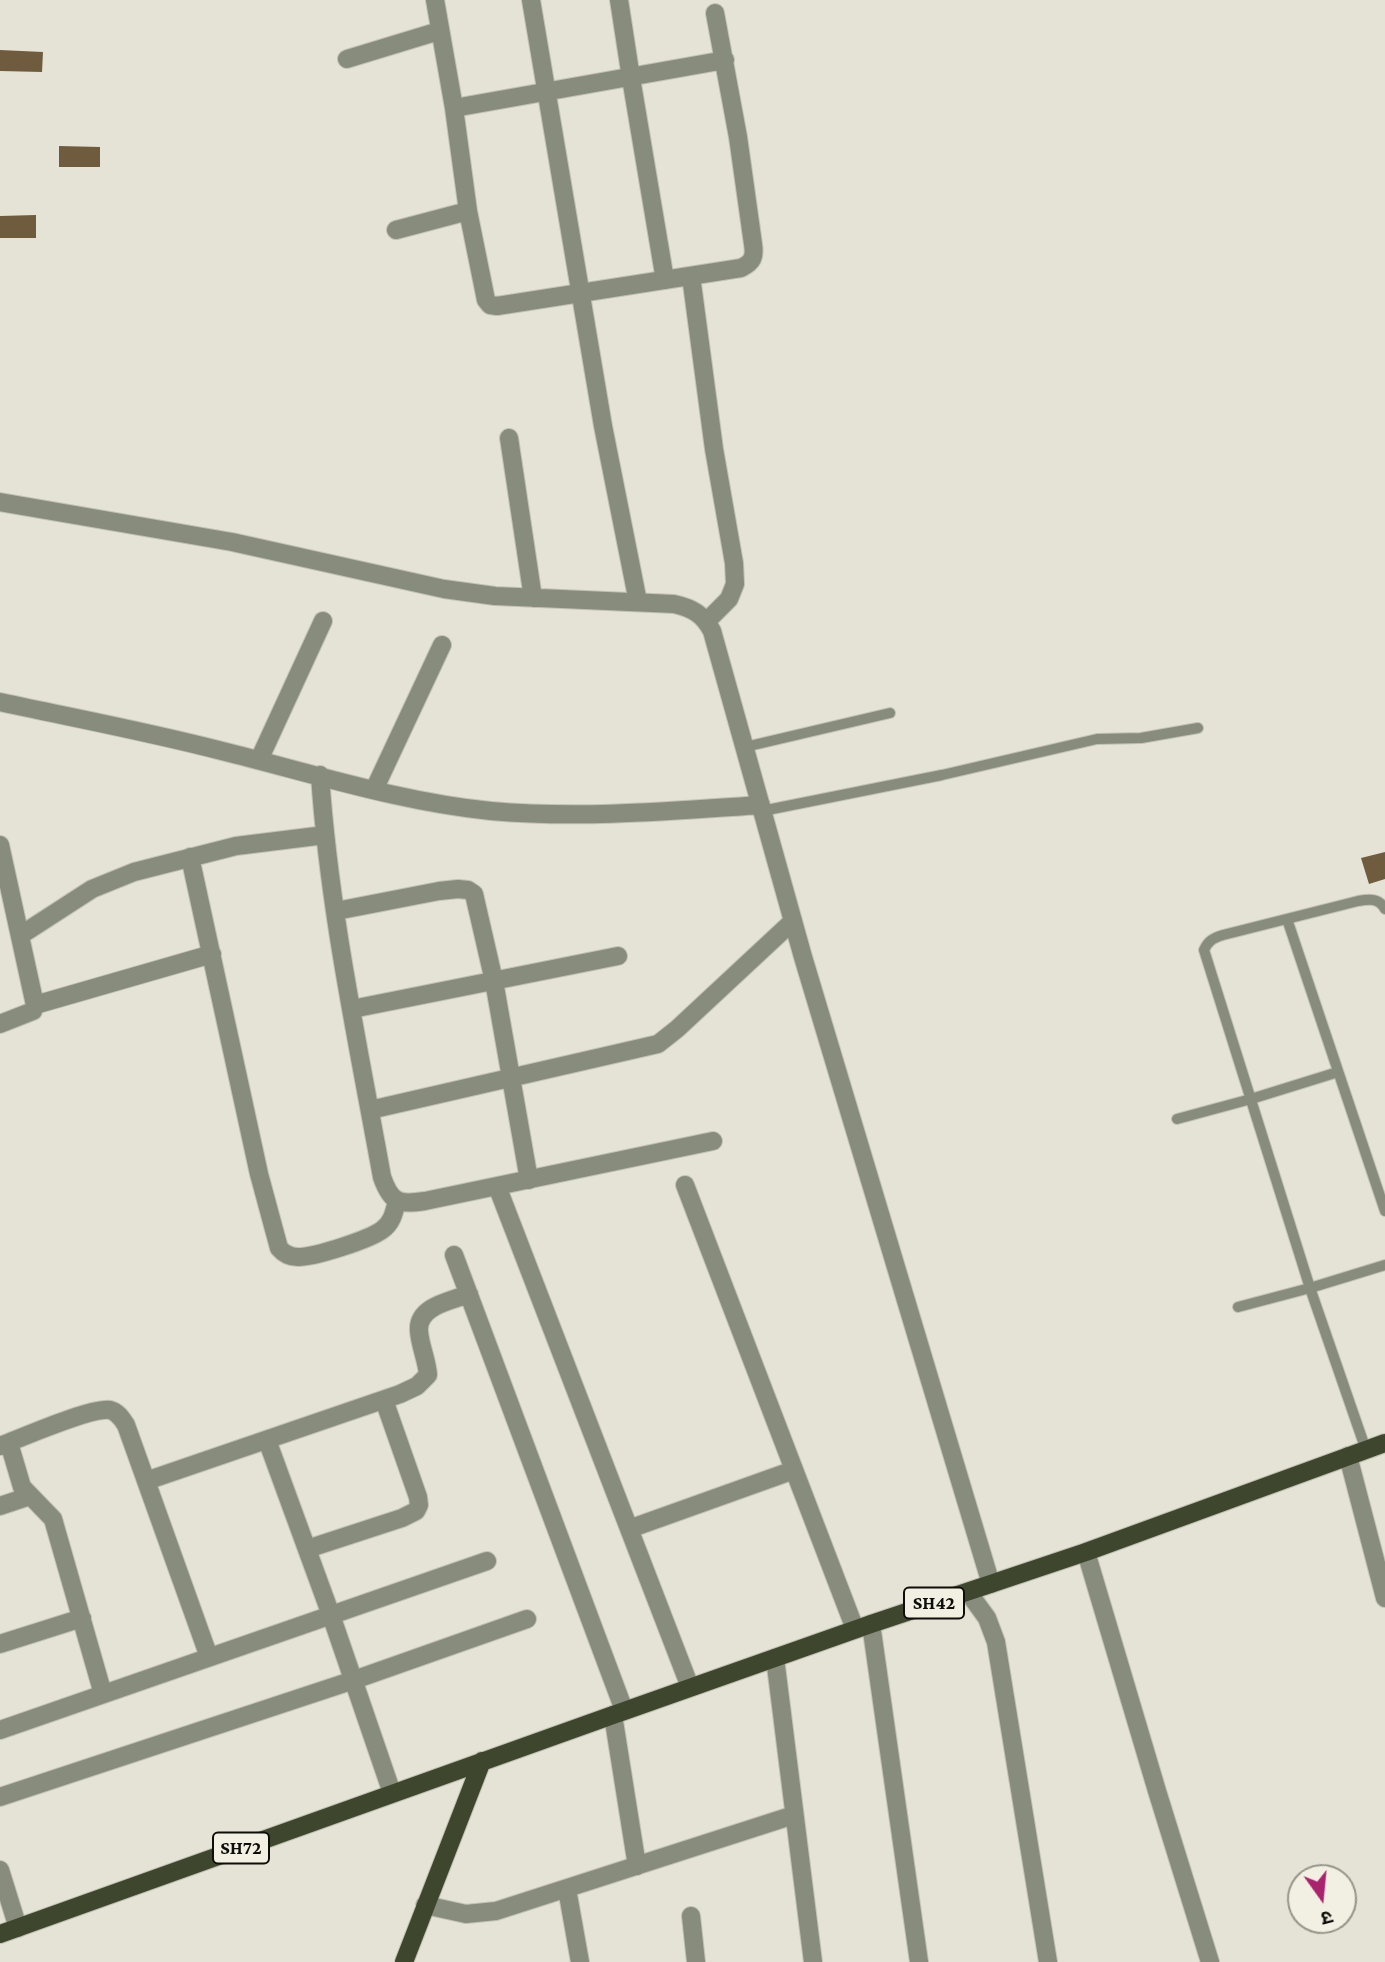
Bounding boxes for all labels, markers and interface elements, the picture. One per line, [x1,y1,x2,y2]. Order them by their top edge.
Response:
road number: SH42 [904,1588,964,1618]
road number: SH72 [213,1832,269,1864]
north arrow [1287,1864,1357,1934]
text: उ [1319,1906,1335,1929]

